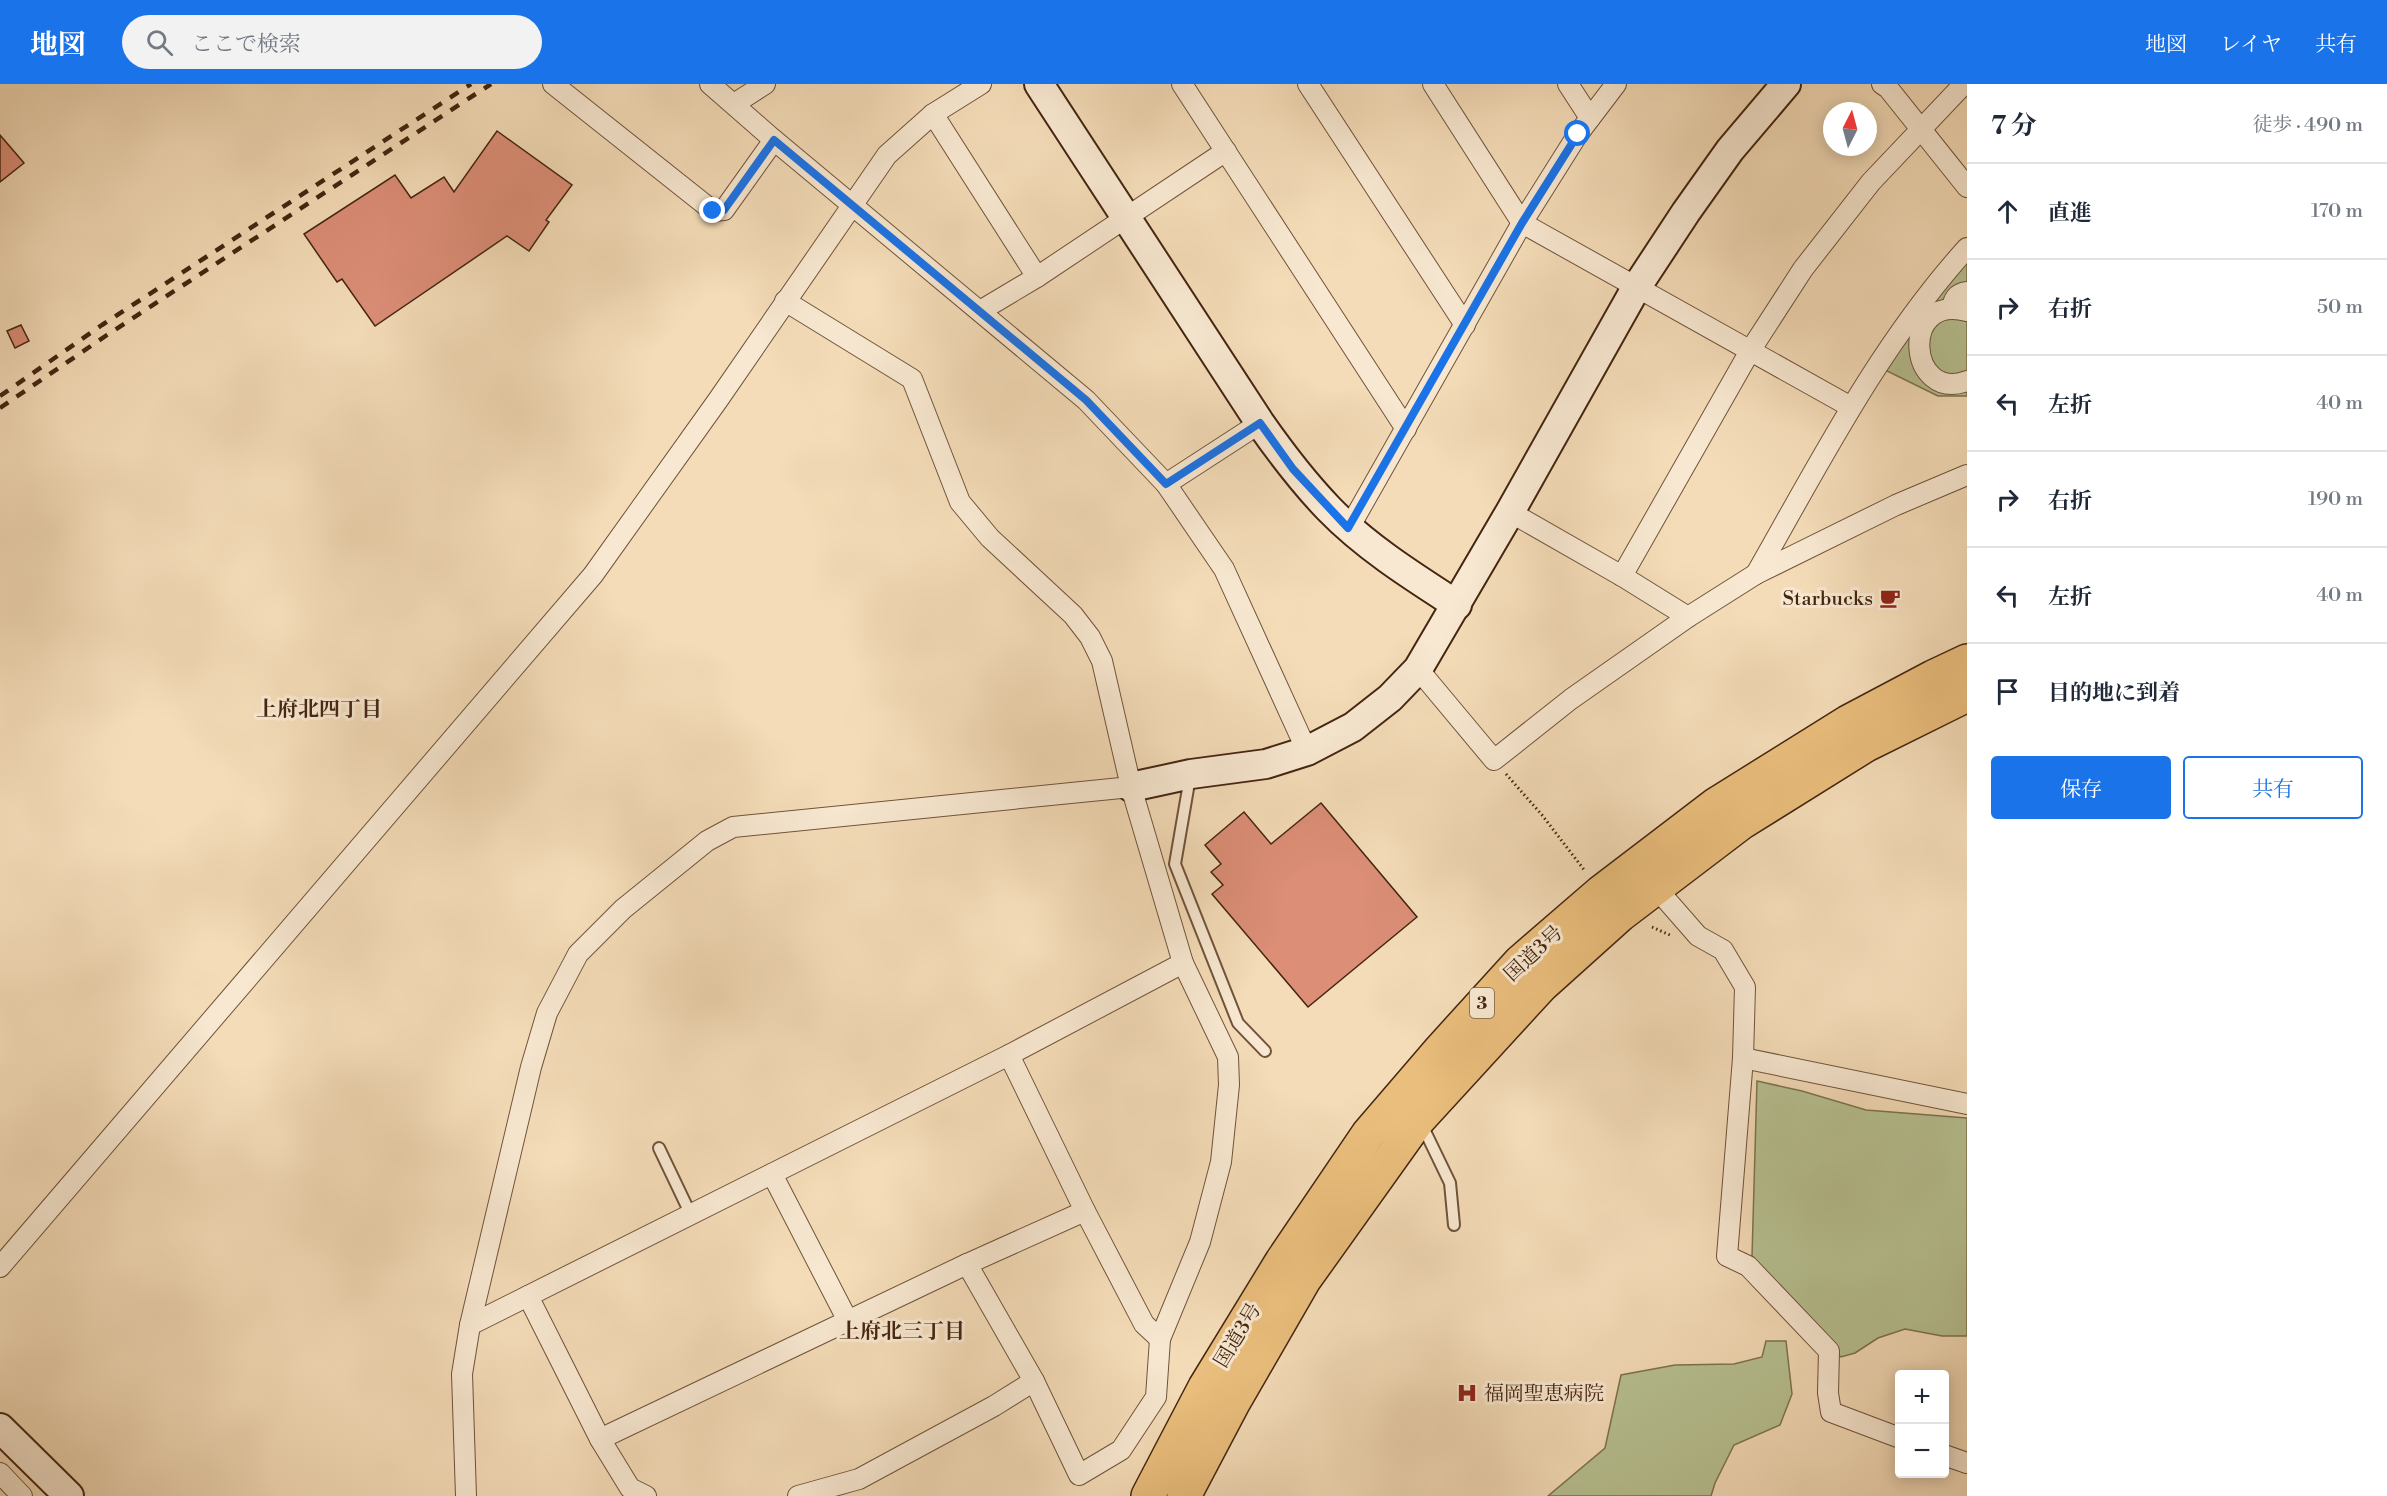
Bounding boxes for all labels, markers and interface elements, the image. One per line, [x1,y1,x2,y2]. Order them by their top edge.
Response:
search box [122,15,542,69]
icon: search [143,26,176,59]
text: 地図 [30,28,86,63]
text: ここで検索 [191,31,301,58]
text: 地図 [2145,32,2187,58]
text: レイヤ [2220,32,2282,58]
text: 共有 [2315,32,2357,58]
north arrow [1823,102,1877,156]
text: 7 分 [1991,110,2037,142]
text: 徒歩 · 490 m [2253,113,2363,138]
route start [1564,120,1590,146]
icon: ahead [1991,195,2024,228]
route end [699,197,725,223]
text: 170 m [2311,199,2363,224]
text: 直進 [2048,200,2092,227]
icon: right [1991,291,2024,324]
text: 50 m [2317,295,2363,320]
text: 右折 [2048,296,2092,323]
icon: left [1991,387,2024,420]
text: 40 m [2316,391,2363,416]
text: 左折 [2048,392,2092,419]
icon: right [1991,483,2024,516]
text: 190 m [2308,487,2363,512]
text: 右折 [2048,488,2092,515]
icon: left [1991,579,2024,612]
text: 40 m [2316,583,2363,608]
text: 左折 [2048,584,2092,611]
cafe icon: Starbucks [1878,586,1902,610]
place label: Starbucks [1783,587,1873,612]
icon: arrive [1991,675,2024,708]
text: 目的地に到着 [2048,680,2180,707]
district label: 上府北四丁目 [256,697,382,723]
button: 保存 [1991,756,2171,819]
button: 共有 [2183,756,2363,819]
street label: 国道3号 [1500,921,1569,987]
road number: 3 [1470,988,1494,1018]
street label: 国道3号 [1209,1299,1267,1373]
district label: 上府北三丁目 [839,1319,965,1345]
map controls [1895,1370,1949,1478]
button: + [1895,1370,1949,1424]
hospital icon: 福岡聖恵病院 [1455,1381,1479,1405]
place label: 福岡聖恵病院 [1484,1382,1604,1407]
button: − [1895,1424,1949,1478]

